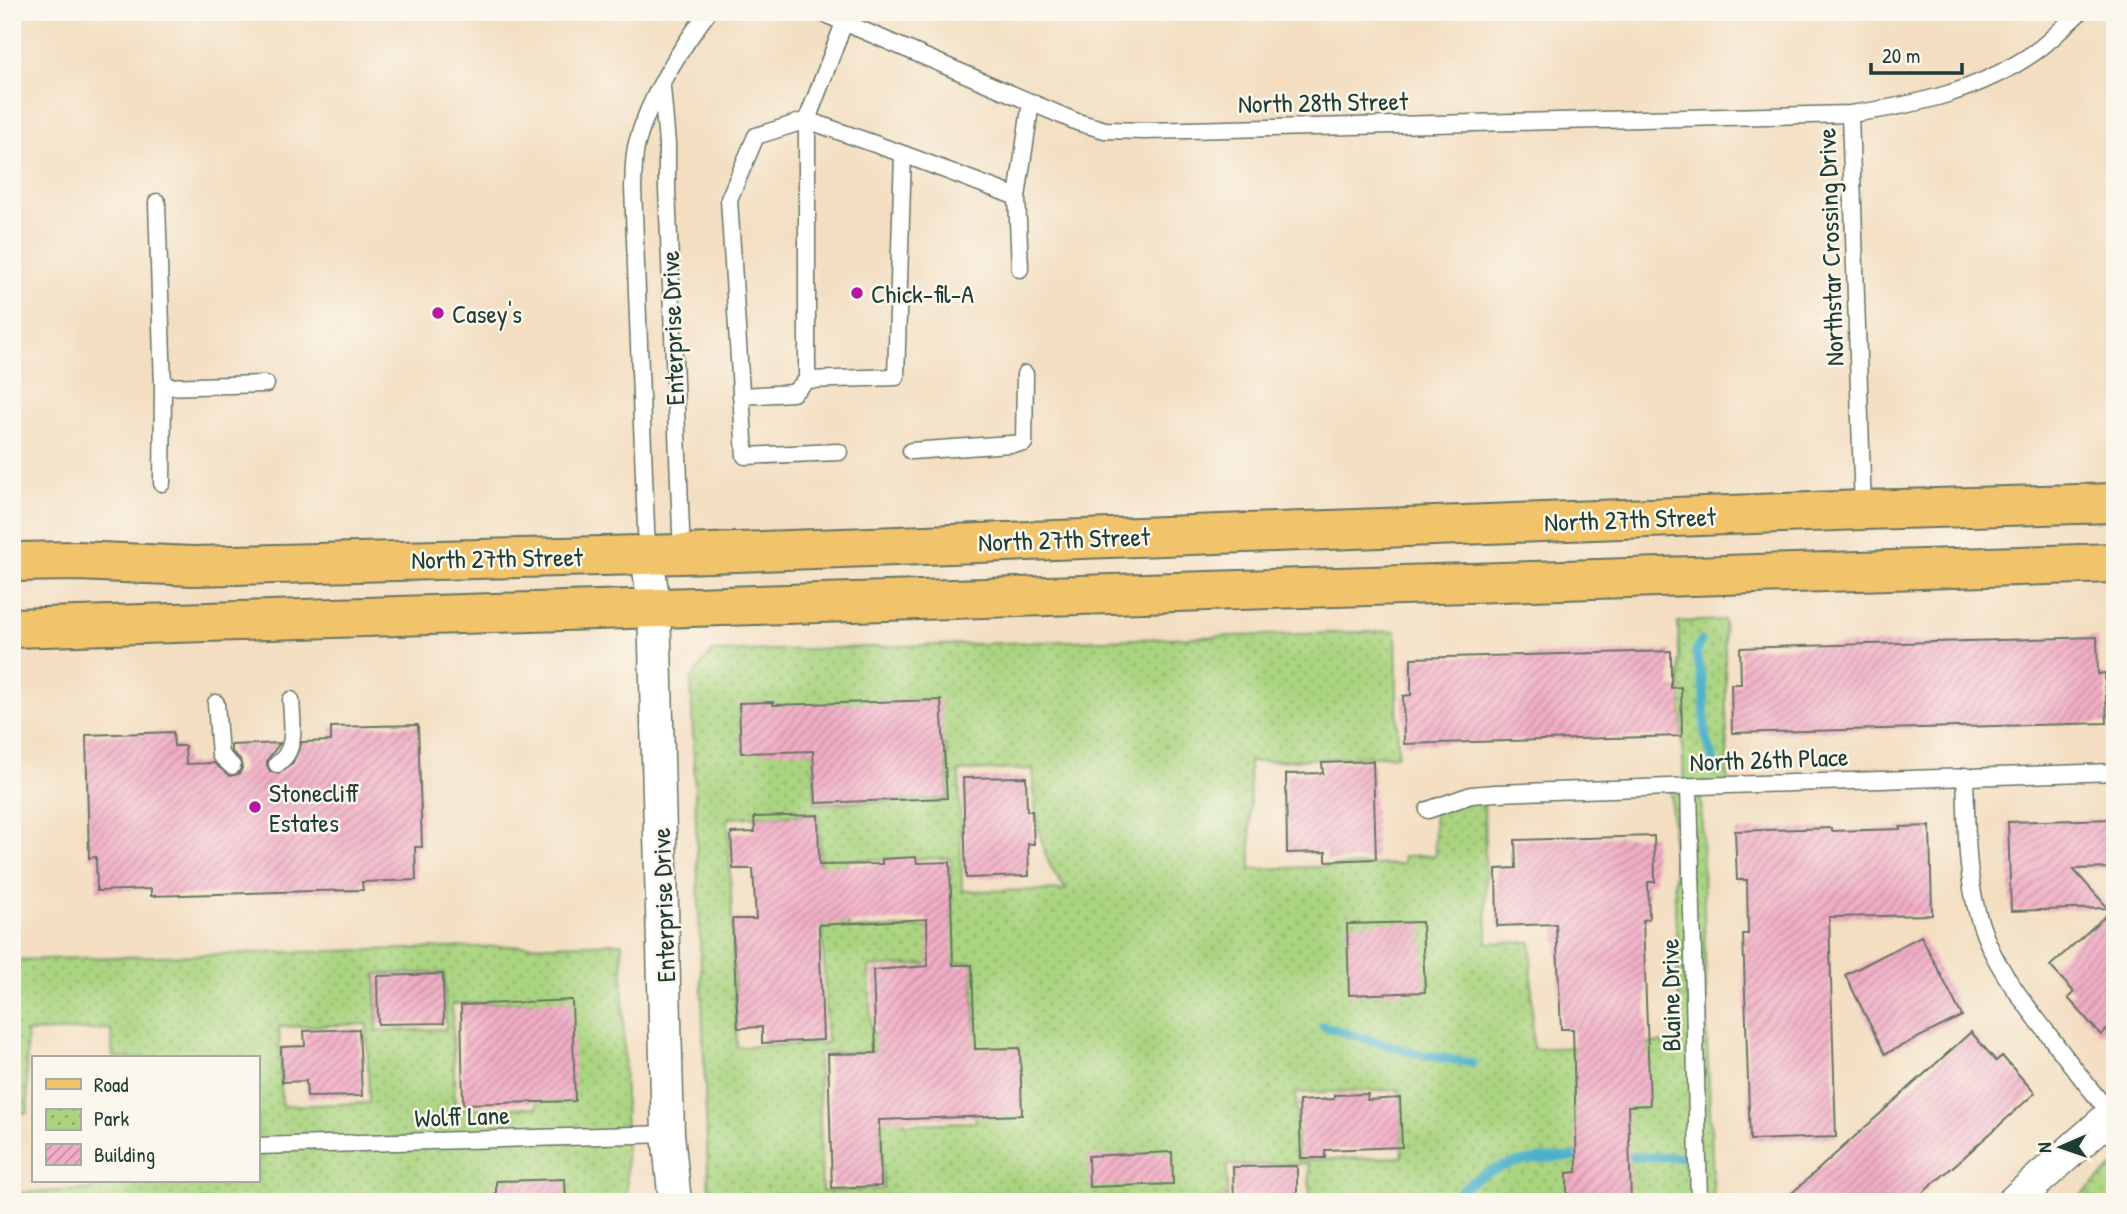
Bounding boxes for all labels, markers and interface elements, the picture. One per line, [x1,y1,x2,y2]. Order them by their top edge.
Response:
scale bar [1871,32,1962,76]
text: 20 m [1882,41,1920,70]
street label: North 28th Street [1238,83,1409,121]
street label: Northstar Crossing Drive [1808,127,1852,367]
street label: Enterprise Drive [652,250,692,406]
place label: Chick-fil-A [871,276,974,311]
marker: Chick-fil-A [849,285,865,301]
place label: Casey's [452,296,522,331]
marker: Casey's [430,305,446,321]
street label: North 27th Street [1544,498,1717,539]
street label: North 27th Street [978,518,1151,559]
street label: North 27th Street [411,539,584,577]
street label: North 26th Place [1689,739,1849,779]
place label: Stonecliff Estates [269,775,359,840]
marker: Stonecliff Estates [247,799,263,815]
street label: Enterprise Drive [643,827,683,983]
street label: Blaine Drive [1652,938,1688,1052]
legend [32,1056,259,1182]
text: Road [94,1070,128,1099]
street label: Wolff Lane [414,1097,510,1135]
text: Park [94,1104,129,1133]
north arrow [2025,1112,2096,1182]
text: Building [94,1140,155,1169]
text: N [2031,1142,2057,1153]

